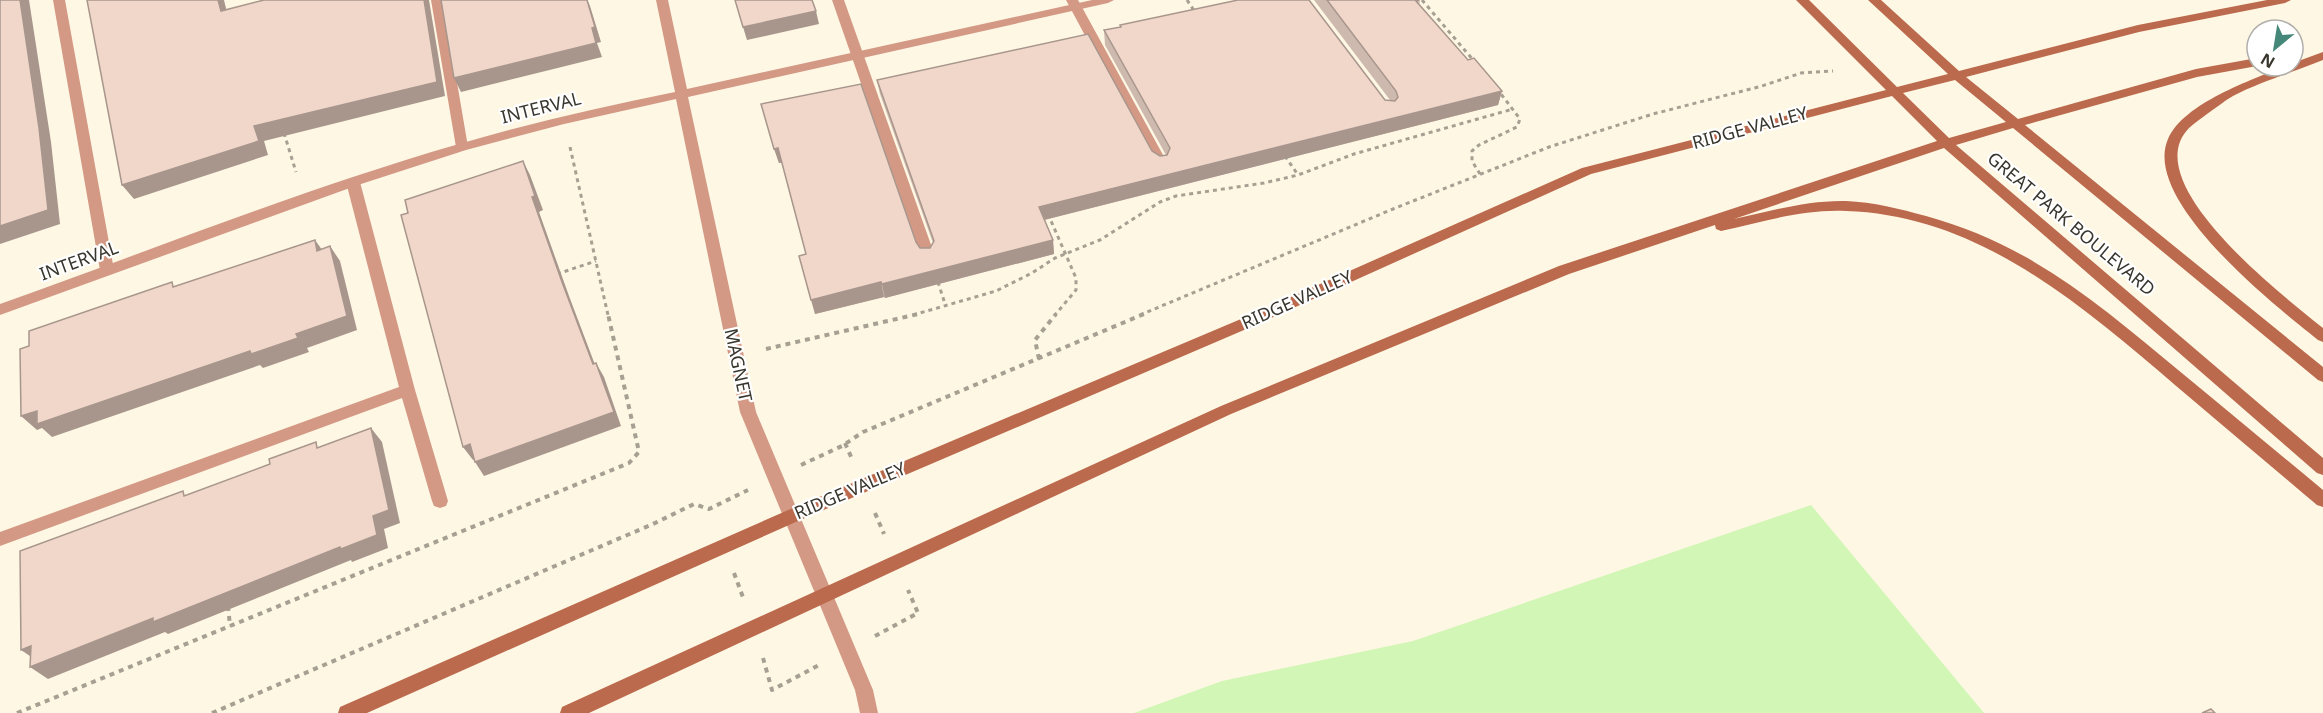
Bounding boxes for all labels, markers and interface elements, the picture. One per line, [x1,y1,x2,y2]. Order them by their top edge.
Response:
north arrow [2245,18,2305,78]
text: N [2256,48,2279,74]
street label: INTERVAL [498,85,583,129]
street label: RIDGE VALLEY [1689,100,1811,154]
street label: GREAT PARK BOULEVARD [1983,146,2161,301]
street label: INTERVAL [36,235,121,285]
street label: RIDGE VALLEY [1237,264,1357,334]
street label: MAGNET [720,326,758,404]
street label: RIDGE VALLEY [790,455,910,524]

